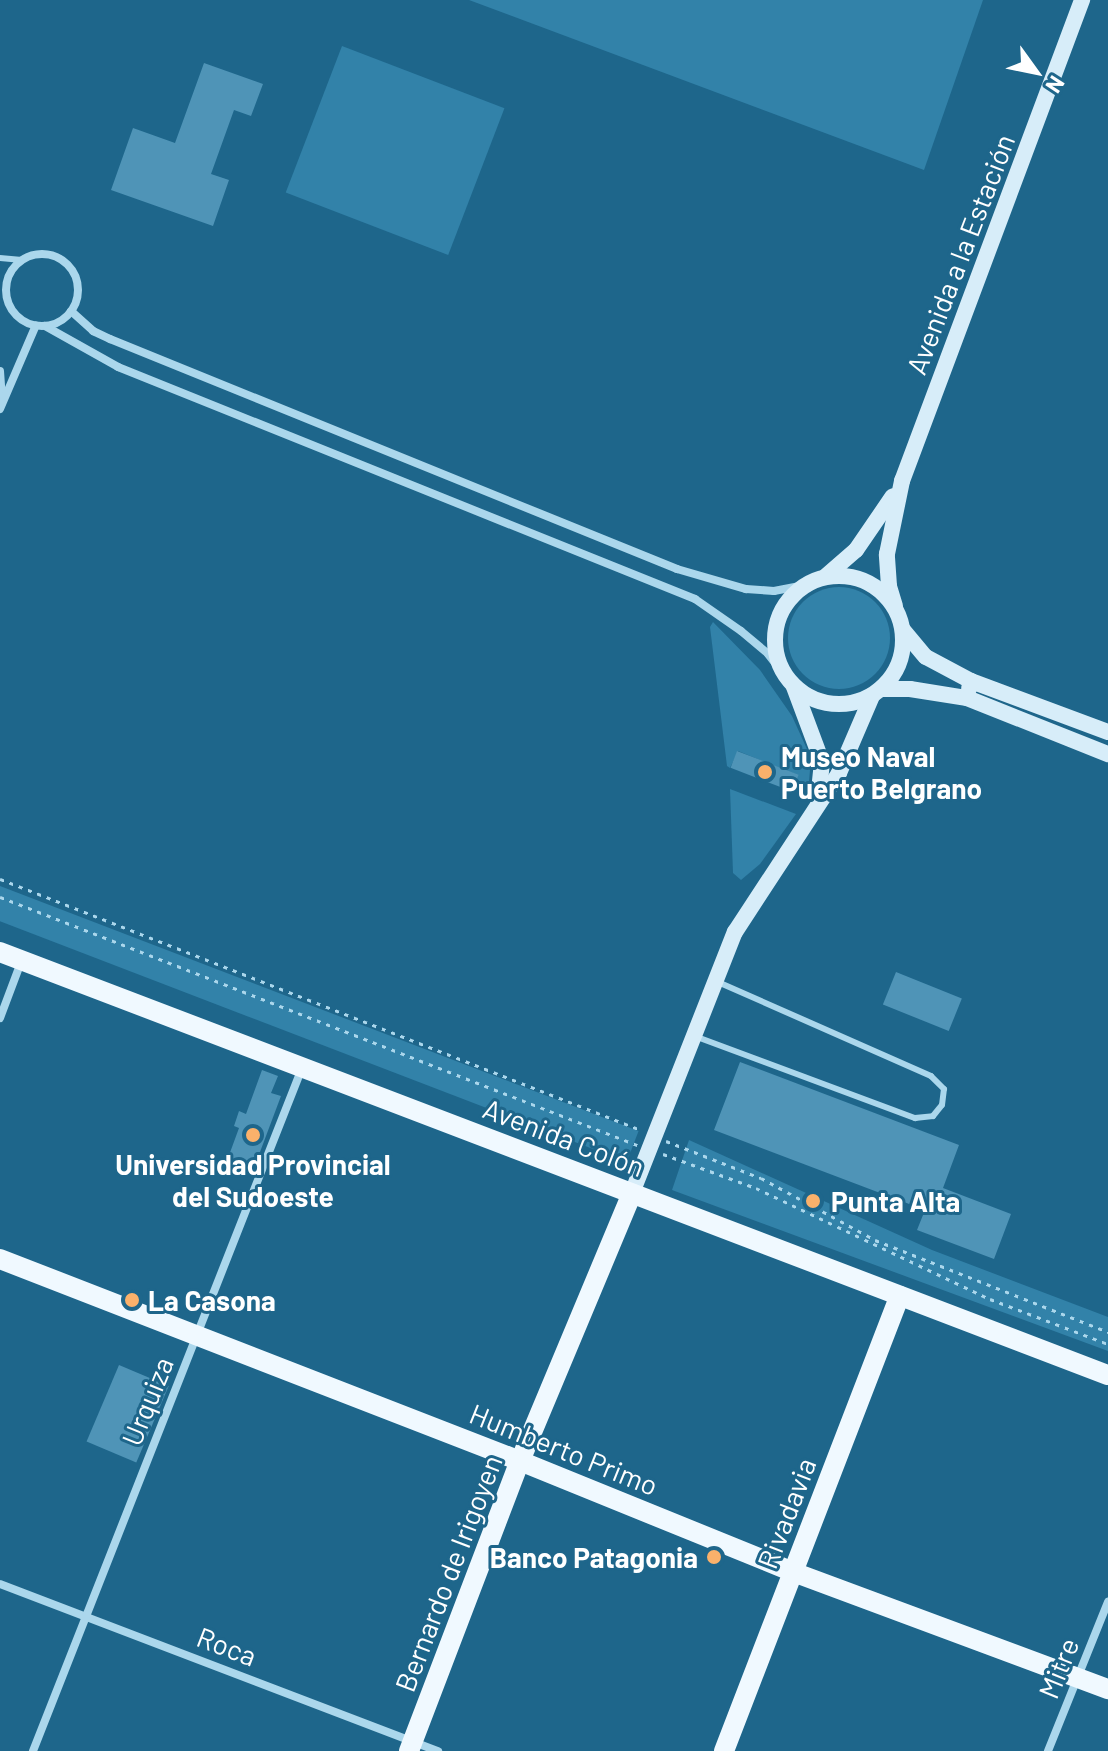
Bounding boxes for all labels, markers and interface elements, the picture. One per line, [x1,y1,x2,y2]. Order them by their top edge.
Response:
north arrow [996,32,1076,112]
text: N [1041,72,1071,98]
street label: Avenida a la Estación [899,129,1021,379]
place label: Museo Naval Puerto Belgrano [781,739,982,805]
marker: Museo Naval Puerto Belgrano [756,763,774,781]
street label: Avenida Colón [479,1091,649,1183]
marker: Universidad Provincial del Sudoeste [244,1126,262,1144]
place label: Universidad Provincial del Sudoeste [115,1147,391,1213]
place label: Punta Alta [831,1184,960,1218]
marker: Punta Alta [802,1190,824,1212]
place label: La Casona [148,1283,276,1317]
marker: La Casona [123,1291,141,1309]
street label: Urquiza [114,1352,180,1450]
street label: Humberto Primo [465,1396,663,1502]
street label: Bernardo de Irigoyen [387,1450,509,1696]
street label: Rivadavia [750,1453,822,1573]
place label: Banco Patagonia [490,1540,698,1574]
marker: Banco Patagonia [705,1548,723,1566]
street label: Roca [192,1619,262,1673]
street label: Mitre [1031,1633,1085,1703]

